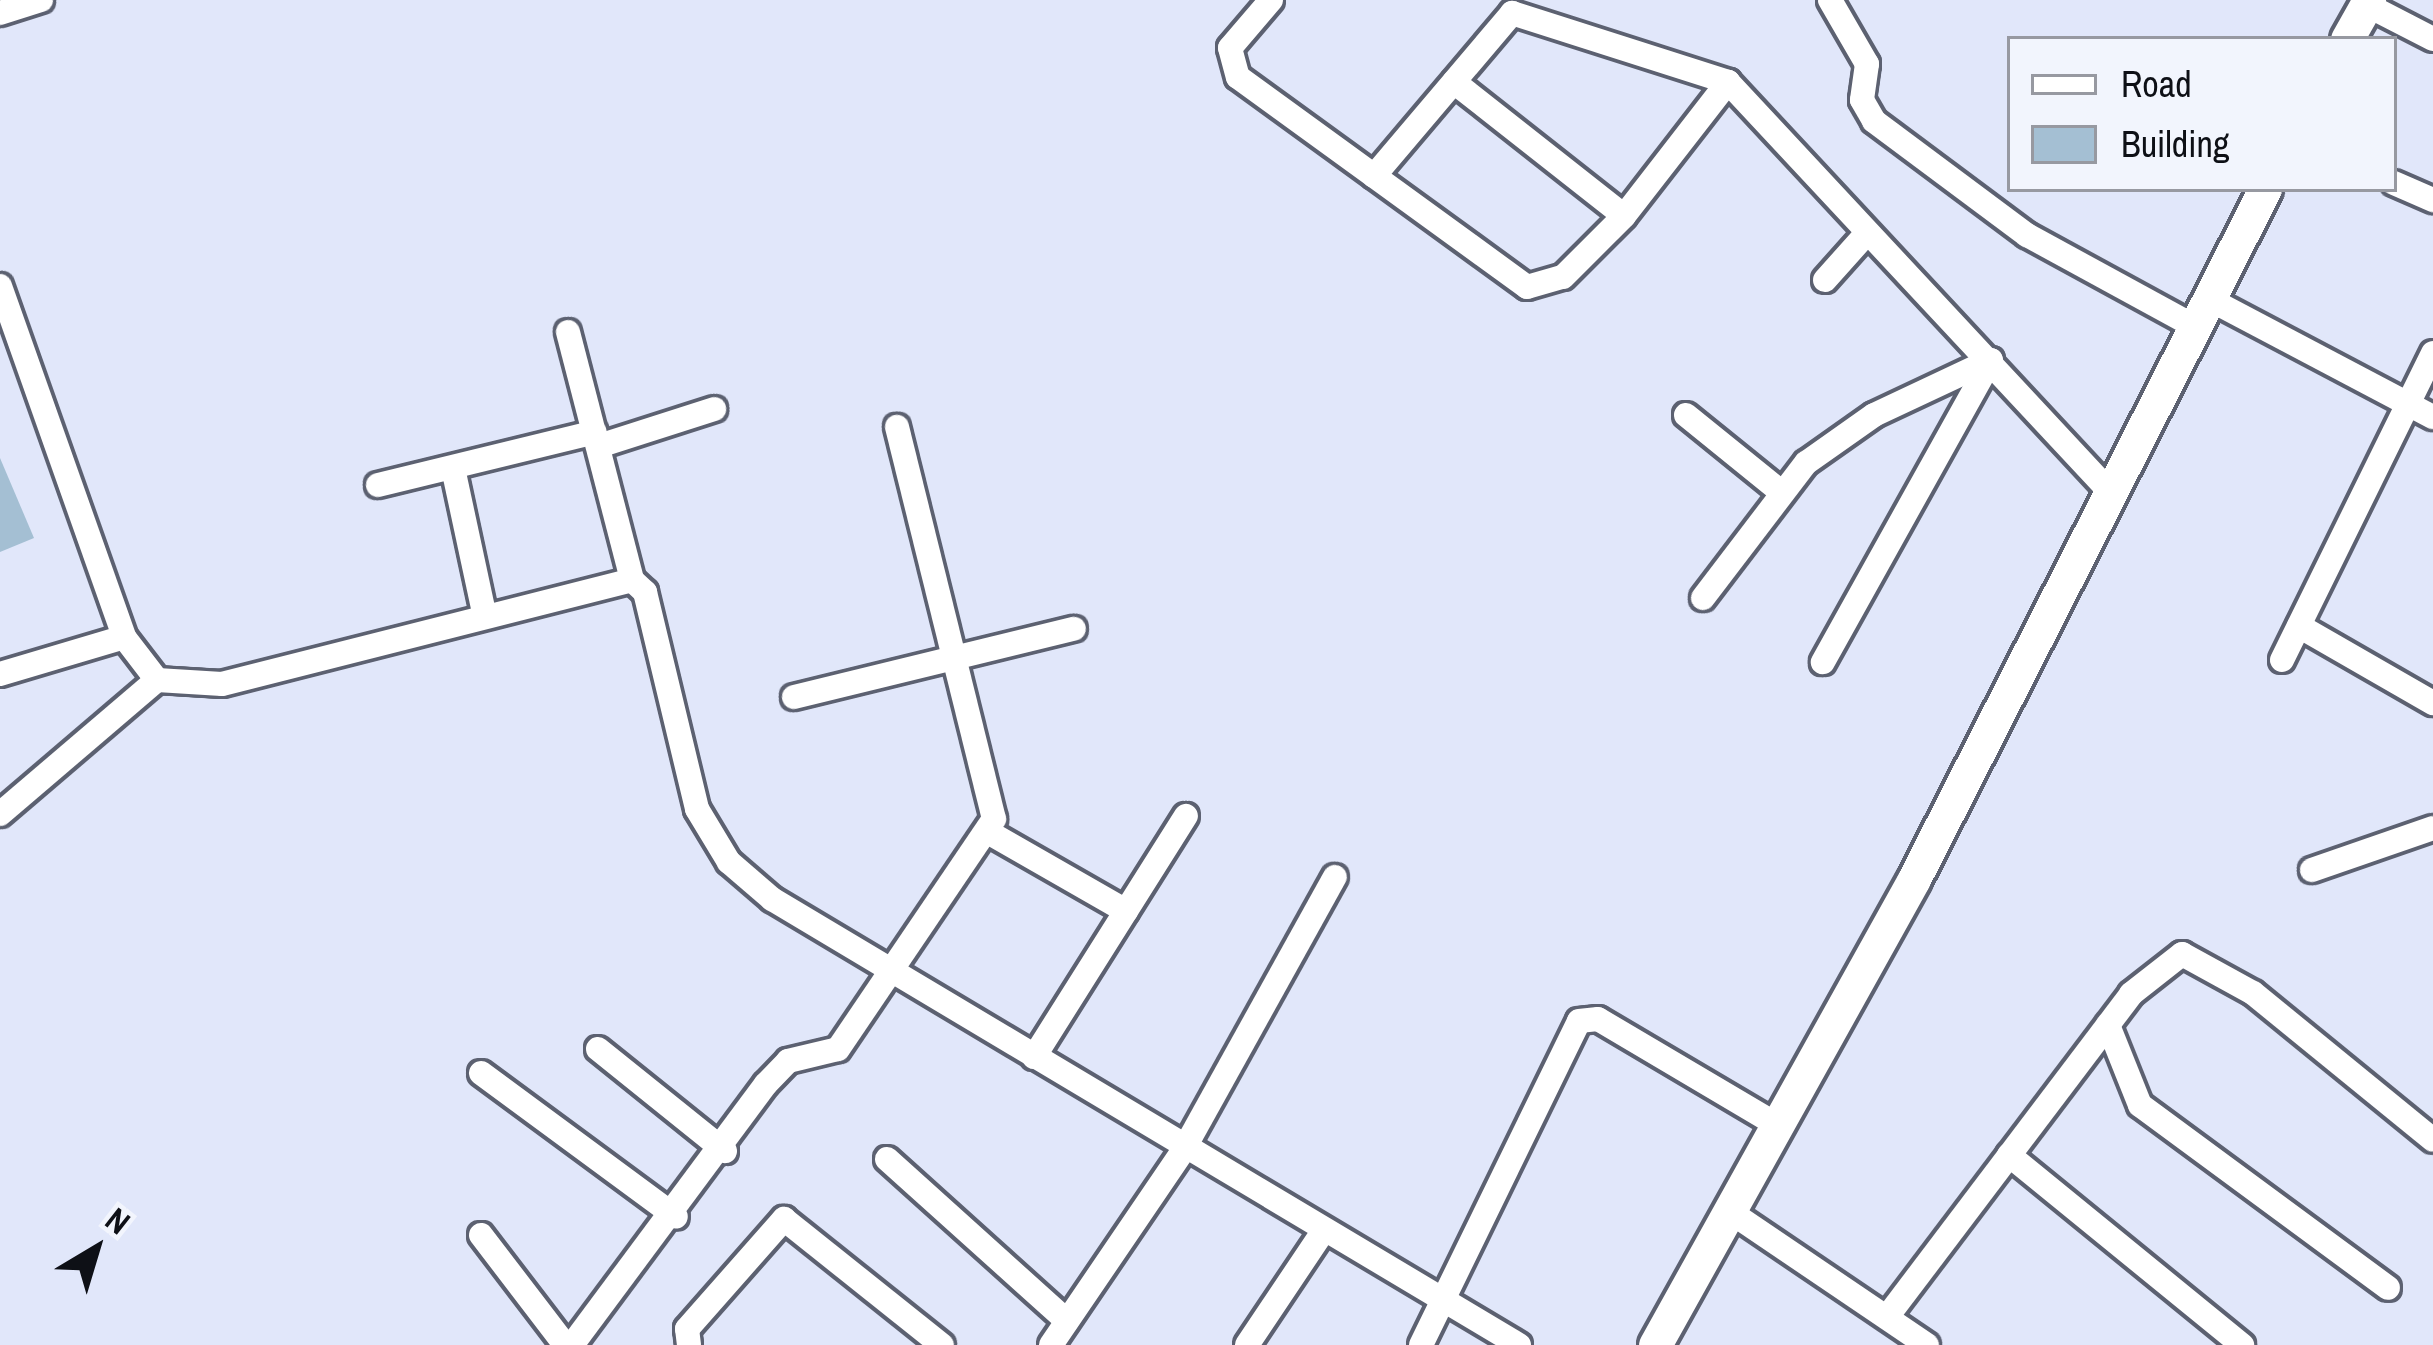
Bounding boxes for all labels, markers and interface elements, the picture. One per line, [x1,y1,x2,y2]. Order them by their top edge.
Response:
legend [2007,36,2397,192]
text: Road [2121,60,2192,108]
text: Building [2121,120,2229,168]
north arrow [36,1189,156,1309]
text: N [97,1197,139,1244]

